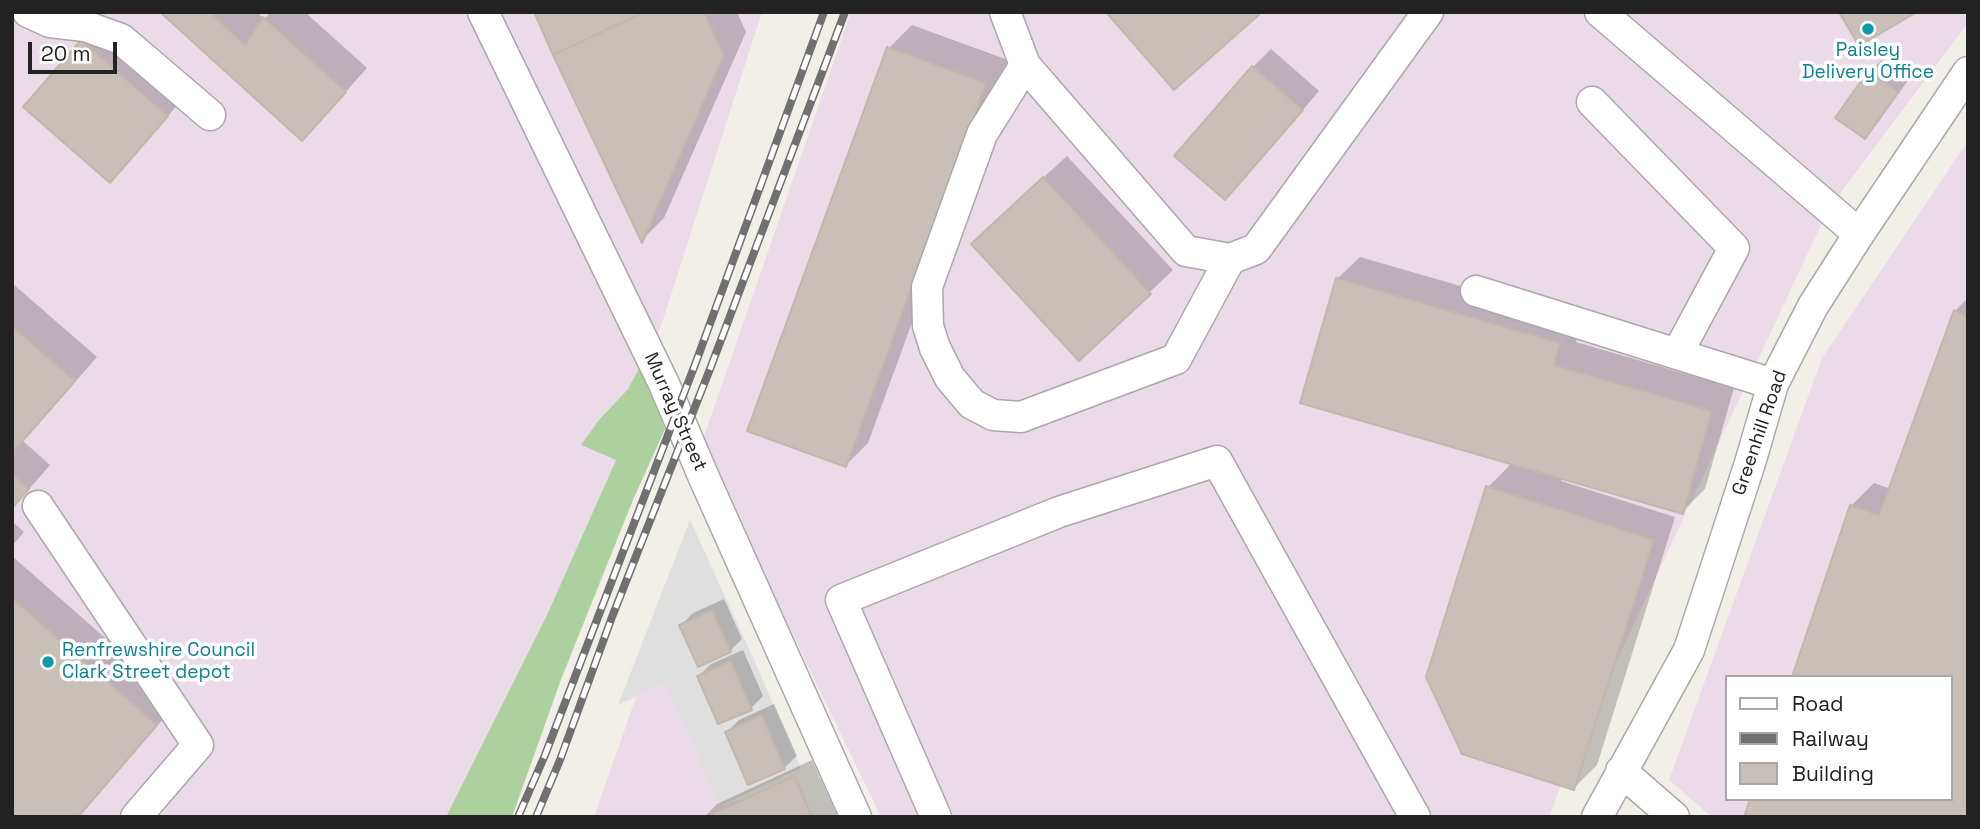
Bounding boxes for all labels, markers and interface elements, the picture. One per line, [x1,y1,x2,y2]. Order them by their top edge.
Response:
marker: Paisley Delivery Office [1860,21,1876,37]
scale bar [32,28,121,72]
text: 20 m [41,40,91,67]
place label: Paisley Delivery Office [1802,40,1934,84]
street label: Murray Street [639,349,711,475]
street label: Greenhill Road [1728,368,1792,498]
place label: Renfrewshire Council Clark Street depot [62,640,255,684]
marker: Renfrewshire Council Clark Street depot [40,654,56,670]
legend [1724,675,1952,801]
text: Road [1792,690,1844,717]
text: Railway [1792,725,1869,752]
text: Building [1792,760,1874,787]

